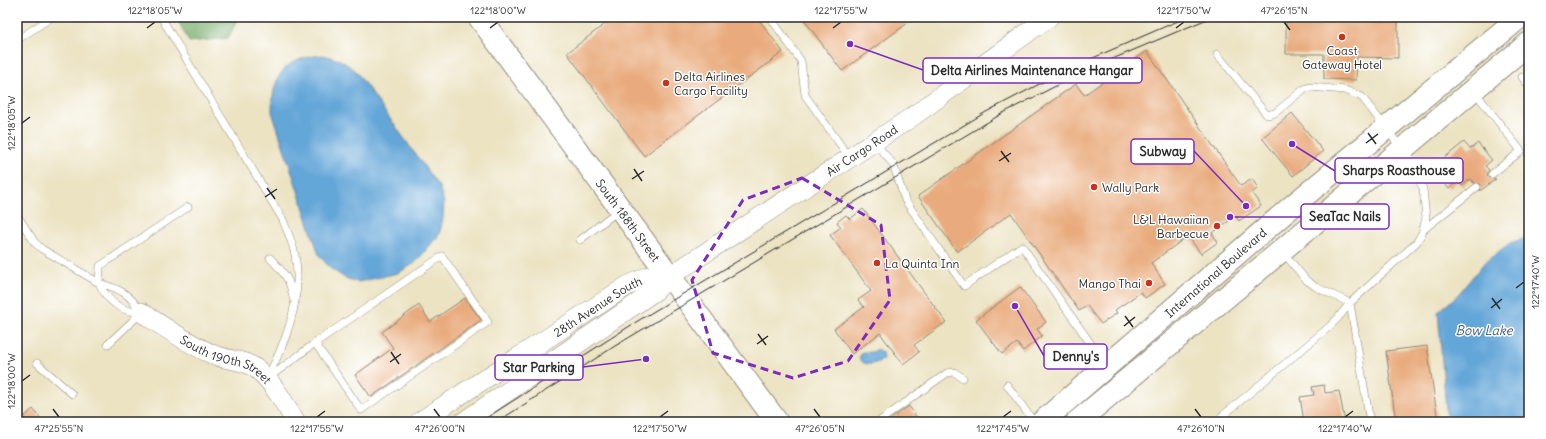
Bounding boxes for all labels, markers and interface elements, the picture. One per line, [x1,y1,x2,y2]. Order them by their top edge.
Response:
text: 122°18'05"W [128,4,182,17]
text: 122°18'00"W [470,4,526,17]
text: 122°17'55"W [814,4,868,17]
text: 122°17'50"W [1157,4,1211,17]
text: 47°26'15"N [1260,4,1308,17]
marker: Coast Gateway Hotel [1337,32,1347,42]
place label: Coast Gateway Hotel [1302,43,1382,72]
callout: Delta Airlines Maintenance Hangar [923,58,1142,83]
text: Delta Airlines Maintenance Hangar [931,62,1134,79]
place label: Delta Airlines Cargo Facility [674,69,748,98]
marker: Delta Airlines Cargo Facility [661,78,671,88]
text: 122°18'05"W [5,96,18,150]
street label: Air Cargo Road [823,121,900,179]
callout: Subway [1131,139,1194,164]
text: Subway [1140,143,1186,160]
callout: Sharps Roasthouse [1335,158,1463,183]
text: Sharps Roasthouse [1343,162,1455,179]
street label: South 188th Street [593,176,664,264]
place label: Wally Park [1102,180,1159,195]
marker: Wally Park [1089,182,1099,192]
callout: SeaTac Nails [1301,204,1389,229]
text: SeaTac Nails [1309,208,1381,225]
place label: L&L Hawaiian Barbecue [1133,212,1209,241]
marker: L&L Hawaiian Barbecue [1212,221,1222,231]
street label: International Boulevard [1162,224,1269,320]
text: 122°17'40"W [1529,255,1542,309]
place label: La Quinta Inn [885,256,960,271]
marker: La Quinta Inn [872,258,882,268]
street label: 28th Avenue South [551,273,644,340]
place label: Mango Thai [1079,276,1141,291]
marker: Mango Thai [1144,278,1154,288]
water label: Bow Lake [1455,322,1514,339]
street label: South 190th Street [178,332,275,386]
callout: Denny's [1044,344,1107,369]
text: Denny's [1053,348,1100,365]
text: 122°18'00"W [5,353,18,409]
callout: Star Parking [495,355,583,380]
text: Star Parking [503,359,575,376]
text: 47°25'55"N [35,422,83,435]
text: 122°17'55"W [290,422,344,435]
text: 47°26'00"N [415,422,465,435]
text: 122°17'50"W [633,422,687,435]
text: 47°26'05"N [795,422,845,435]
text: 122°17'45"W [977,422,1029,435]
text: 47°26'10"N [1177,422,1225,435]
text: 122°17'40"W [1318,422,1372,435]

